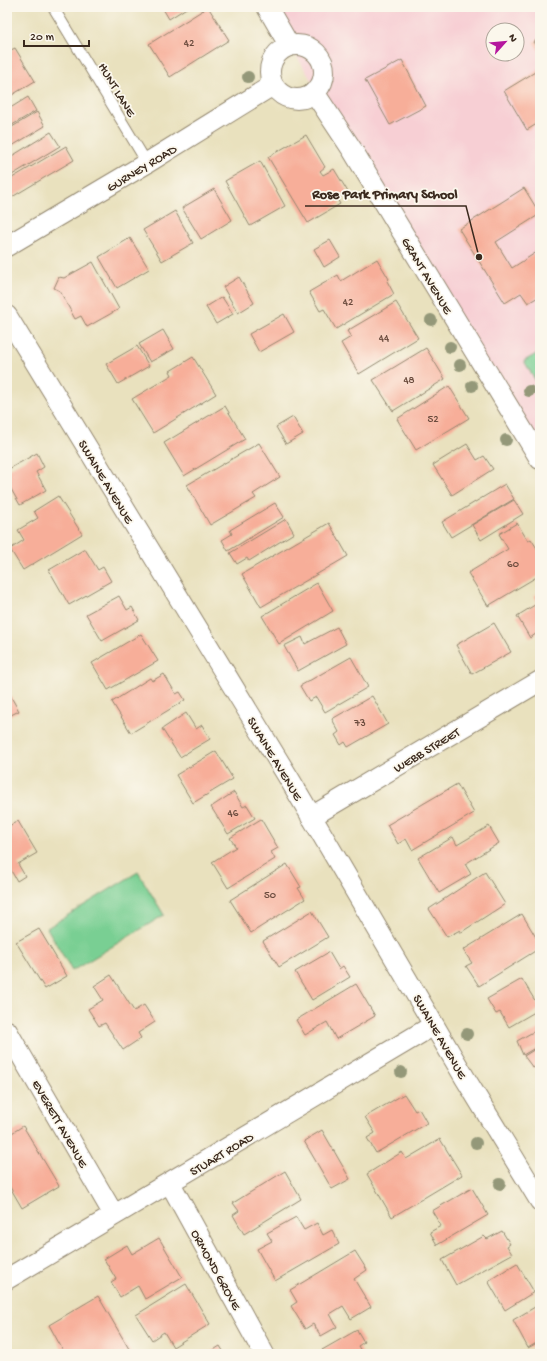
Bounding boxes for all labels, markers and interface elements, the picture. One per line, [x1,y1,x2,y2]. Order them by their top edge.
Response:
scale bar [24,22,89,48]
north arrow [485,22,525,62]
text: 20 m [30,31,55,45]
text: N [505,32,519,44]
house number: 42 [184,38,195,50]
street label: HUNT LANE [94,60,138,121]
street label: GURNEY ROAD [105,142,180,196]
callout: Rose Park Primary School [305,180,466,206]
text: Rose Park Primary School [311,187,458,204]
street label: GRANT AVENUE [397,235,455,318]
house number: 42 [343,297,354,309]
house number: 44 [379,333,390,345]
house number: 48 [403,375,415,387]
house number: 52 [427,414,439,426]
street label: SWAINE AVENUE [74,438,136,527]
house number: 60 [507,559,519,571]
street label: SWAINE AVENUE [243,715,305,804]
house number: 73 [353,718,366,730]
street label: WEBB STREET [391,725,464,777]
house number: 46 [228,808,239,820]
house number: 50 [264,890,276,902]
street label: SWAINE AVENUE [409,993,469,1083]
street label: EVERETT AVENUE [28,1078,90,1171]
street label: STUART ROAD [188,1130,257,1180]
street label: ORMOND GROVE [187,1227,244,1314]

